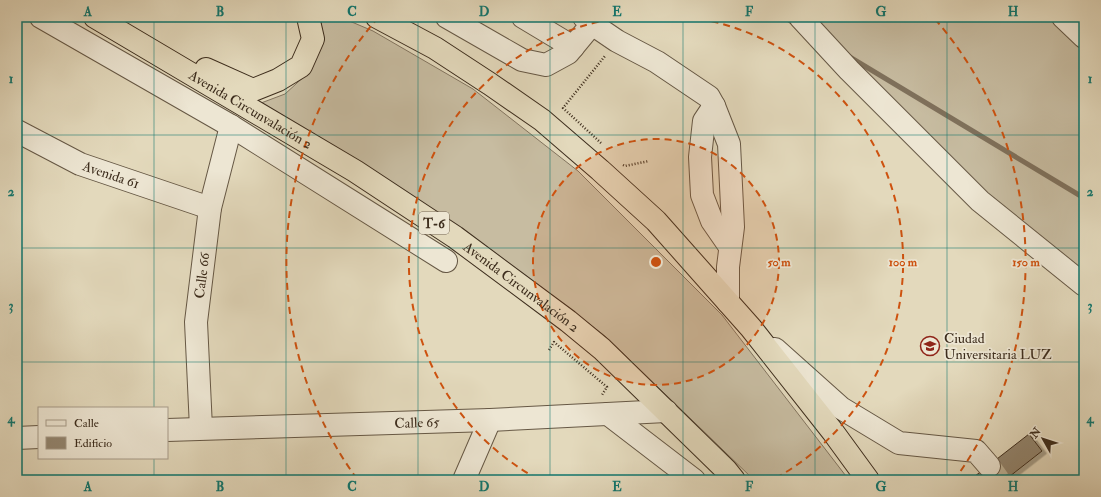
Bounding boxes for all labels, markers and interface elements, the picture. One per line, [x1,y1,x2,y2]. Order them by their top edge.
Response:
text: A [83,4,93,20]
text: B [216,4,224,20]
text: C [347,4,357,20]
text: D [479,4,490,20]
text: E [612,4,622,20]
text: F [745,4,754,20]
text: G [876,4,887,20]
text: H [1008,4,1019,20]
street label: Avenida Circunvalación 2 [185,66,315,153]
text: 1 [9,71,14,87]
text: 1 [1088,71,1093,87]
street label: Avenida 61 [79,157,142,193]
text: 2 [8,184,15,200]
text: 2 [1087,184,1094,200]
road number: T-6 [419,212,449,234]
street label: Avenida Circunvalación 2 [459,238,583,336]
street label: Calle 66 [191,251,214,299]
centre of rings [649,255,663,269]
text: 50 m [767,255,791,270]
text: 100 m [889,255,918,270]
text: 150 m [1012,255,1040,270]
text: 3 [9,298,14,314]
text: 3 [1088,298,1093,314]
place label: Ciudad Universitaria LUZ [944,330,1052,363]
school or university icon: Ciudad Universitaria LUZ [919,335,941,357]
legend [38,407,168,459]
text: 4 [6,411,15,427]
text: 4 [1085,411,1094,427]
street label: Calle 65 [394,414,441,432]
text: Calle [74,416,99,431]
north arrow [1023,419,1063,459]
text: N [1027,424,1044,442]
text: Edificio [74,436,112,451]
text: A [83,479,93,495]
text: B [216,479,224,495]
text: C [347,479,357,495]
text: D [479,479,490,495]
text: E [612,479,622,495]
text: F [745,479,754,495]
text: G [876,479,887,495]
text: H [1008,479,1019,495]

